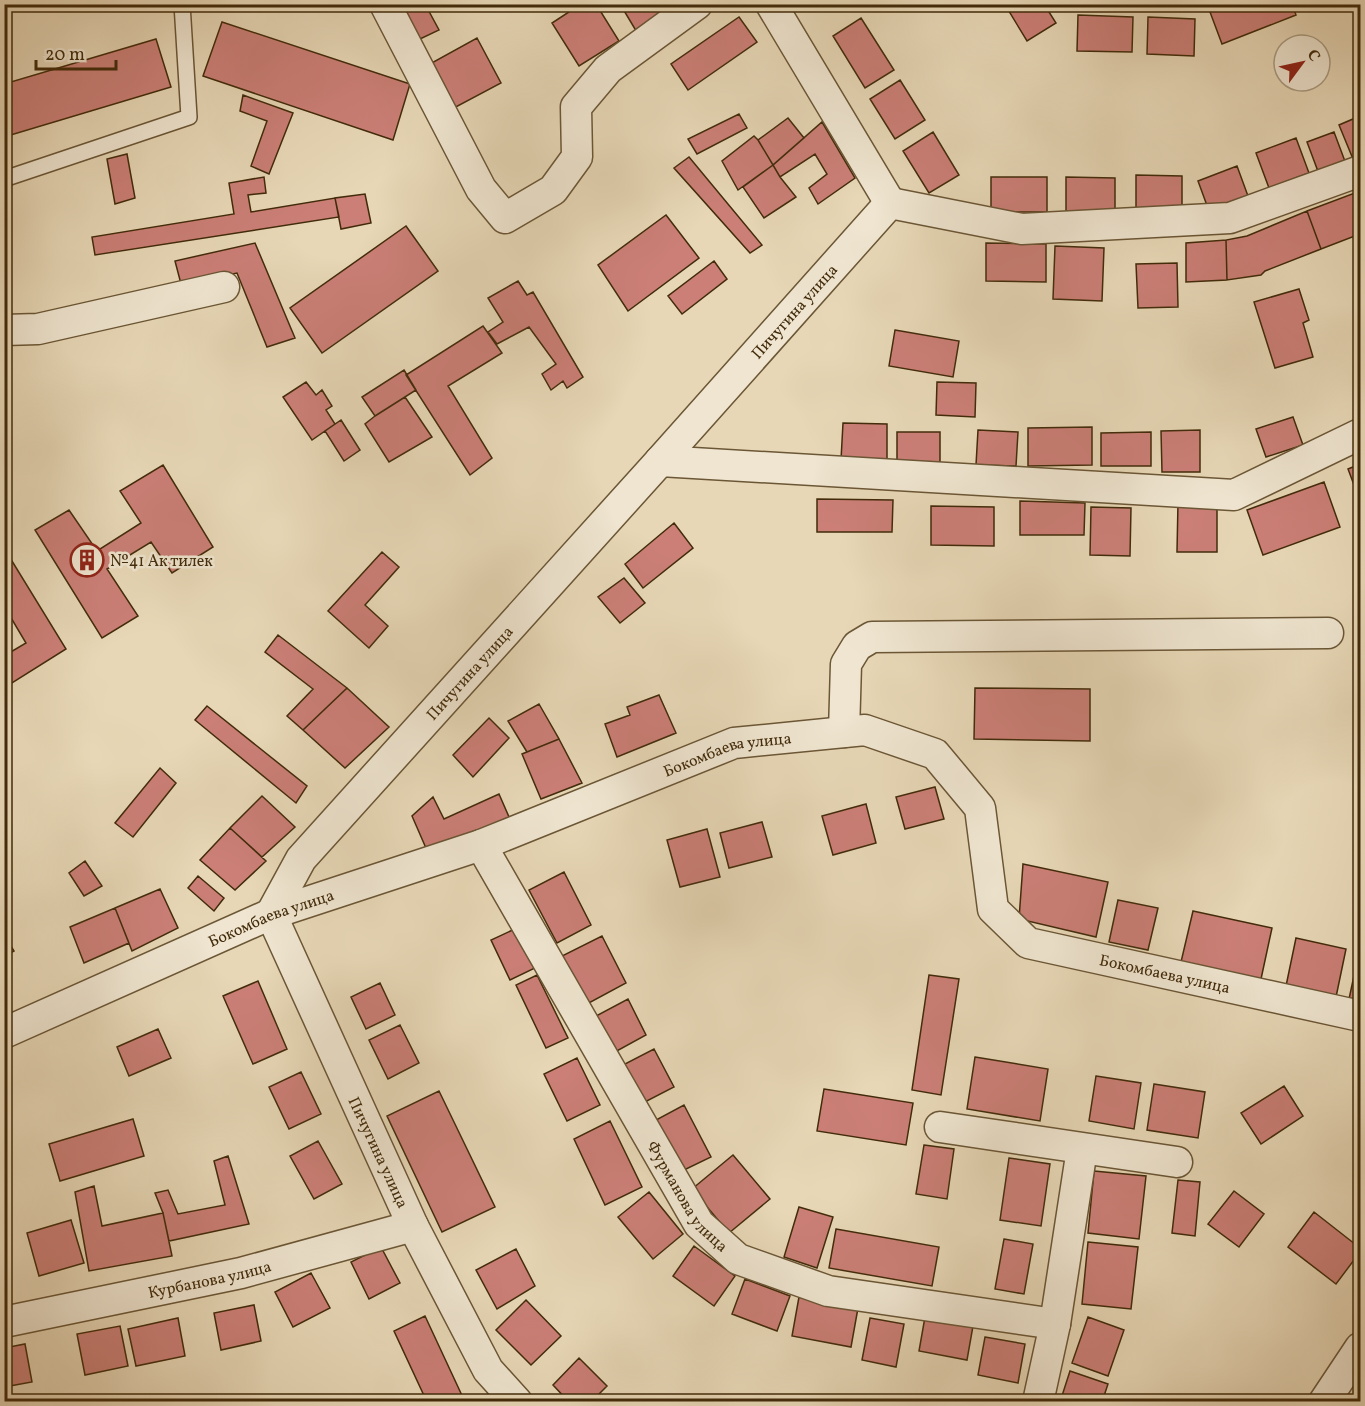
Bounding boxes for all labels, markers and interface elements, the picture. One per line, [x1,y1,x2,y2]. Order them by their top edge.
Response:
scale bar [36,33,116,71]
north arrow [1272,33,1332,93]
text: 20 m [45,43,85,68]
text: С [1301,46,1325,66]
street label: Пичугина улица [747,260,844,365]
building icon: №41 Ак тилек [69,542,105,578]
place label: №41 Ак тилек [110,551,213,573]
street label: Пичугина улица [422,622,519,726]
street label: Бокомбаева улица [660,728,793,783]
street label: Бокомбаева улица [205,885,337,954]
street label: Бокомбаева улица [1097,950,1232,1000]
street label: Пичугина улица [342,1094,413,1212]
street label: Фурманова улица [640,1137,732,1258]
street label: Курбанова улица [146,1256,274,1305]

